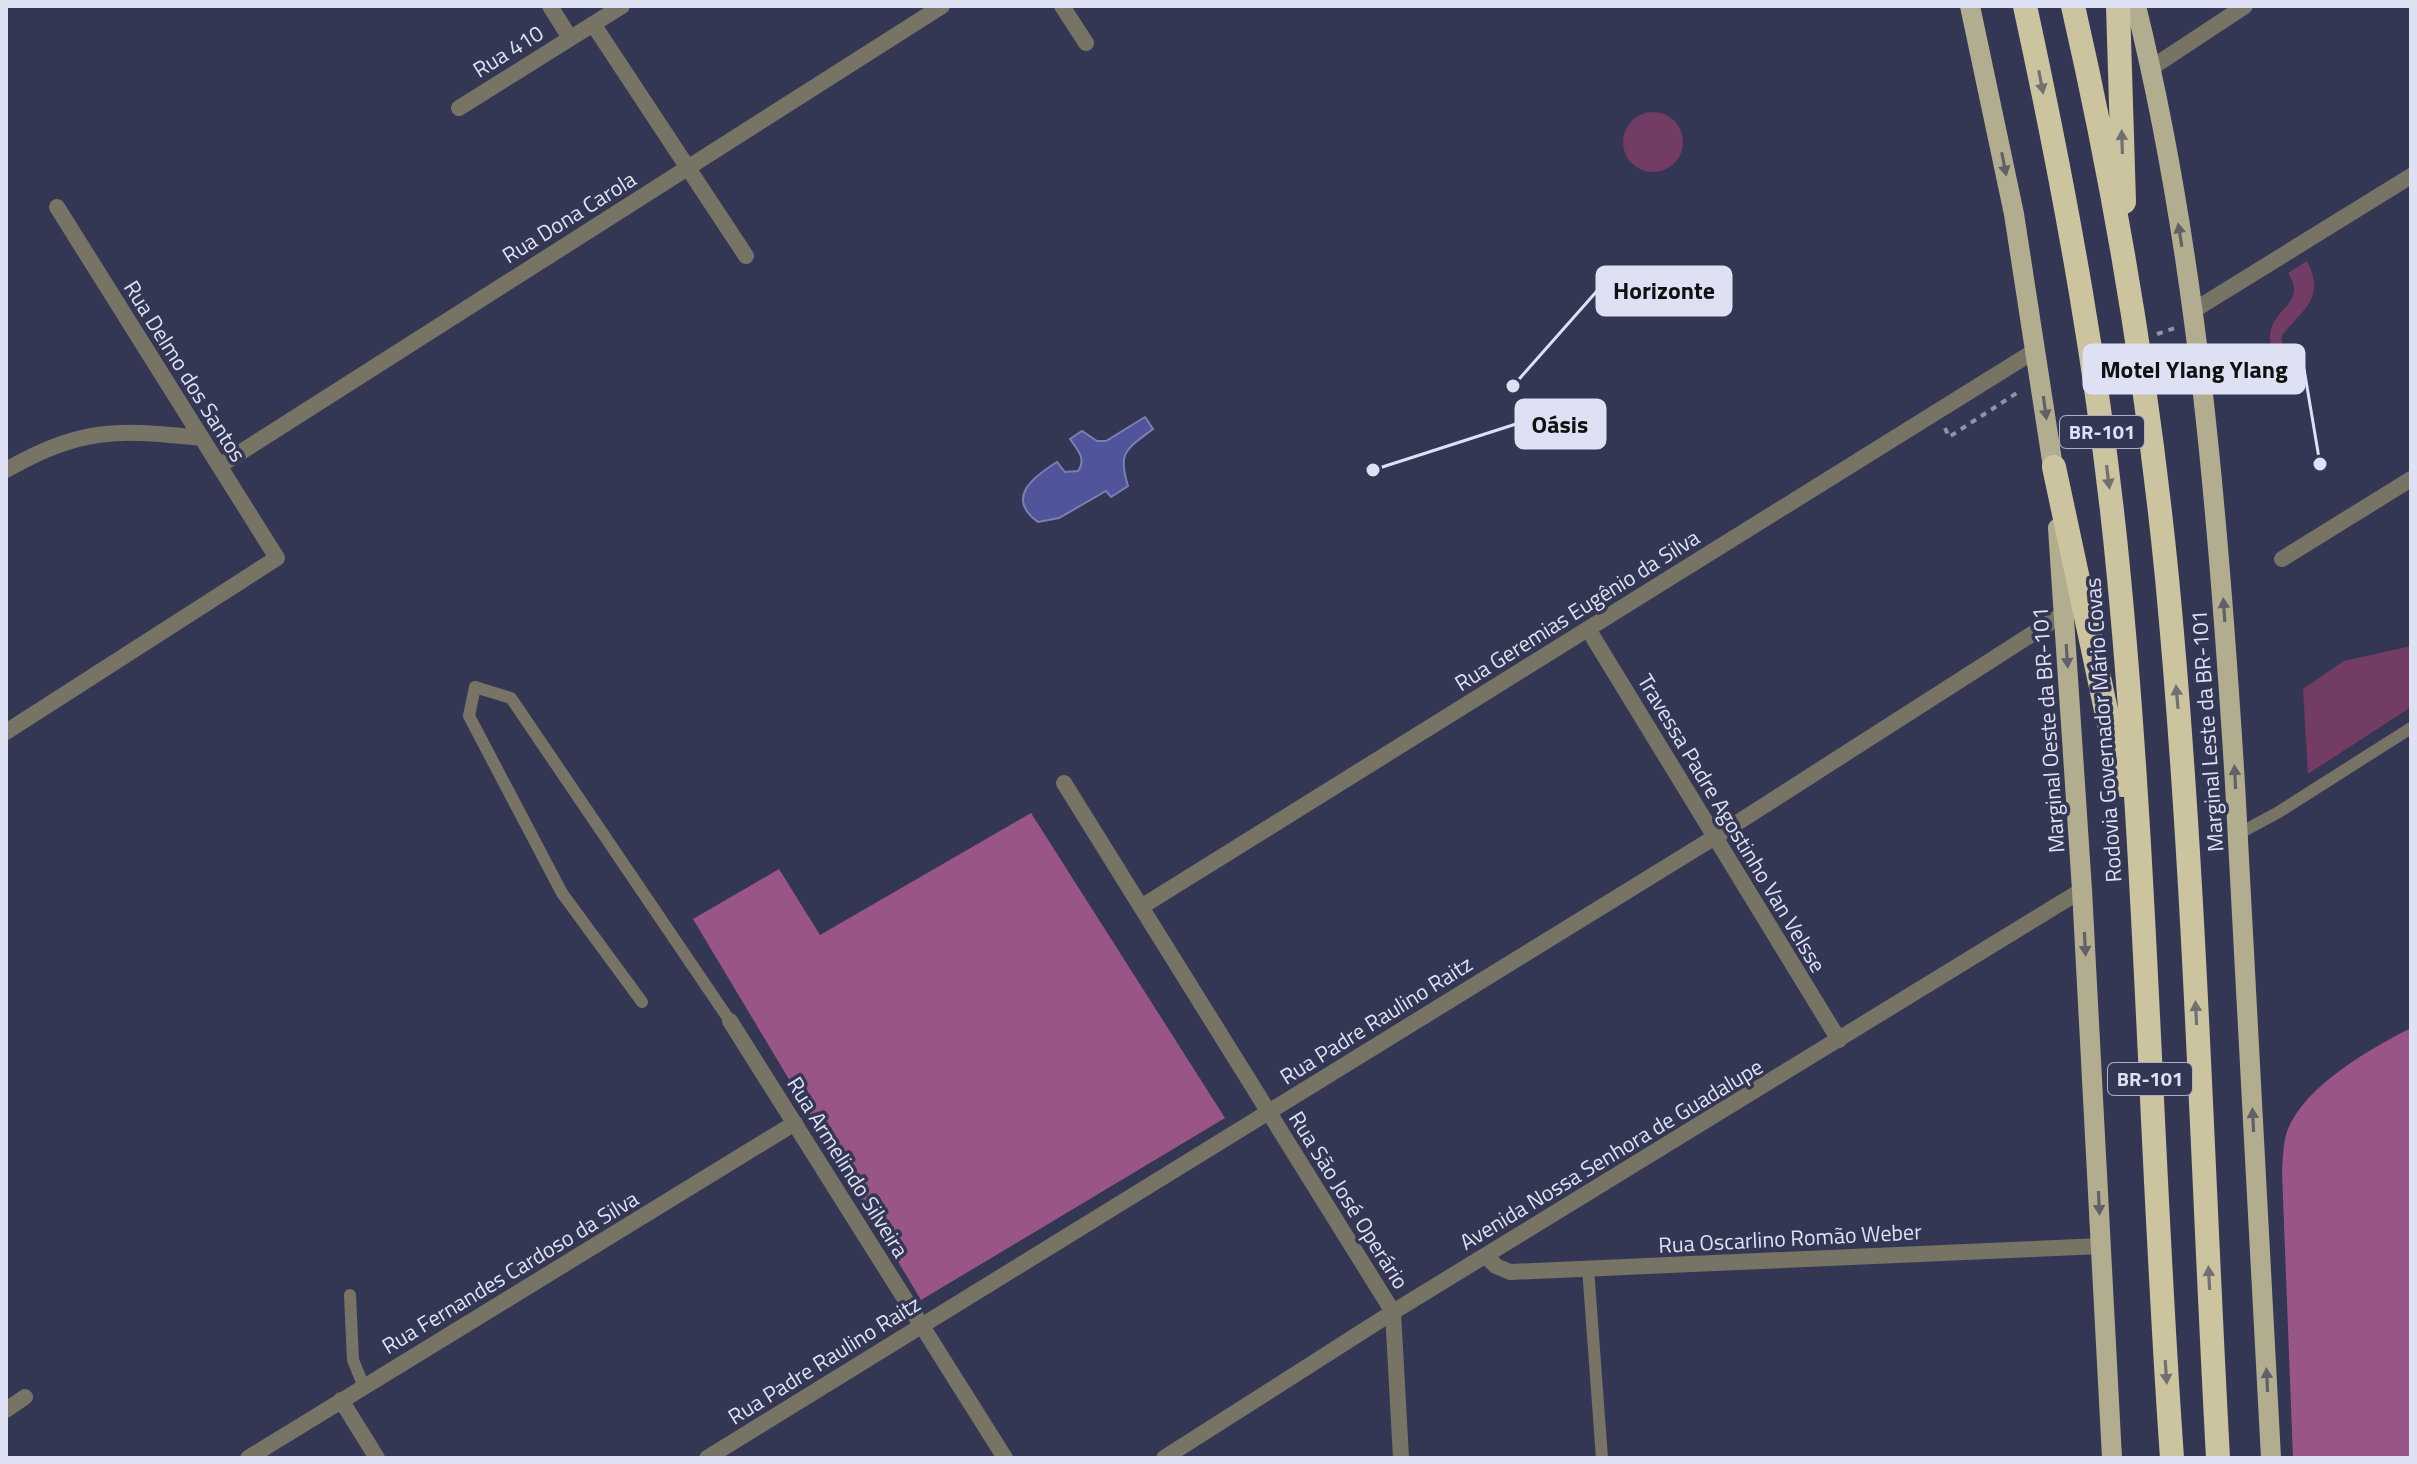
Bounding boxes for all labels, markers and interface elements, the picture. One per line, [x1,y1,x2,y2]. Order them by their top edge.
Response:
street label: Rua 410 [466,16,550,86]
one-way arrow [2035,70,2048,95]
one-way arrow [2116,129,2129,154]
one-way arrow [1998,152,2011,177]
street label: Rua Dona Carola [495,162,643,272]
one-way arrow [2173,222,2186,247]
callout: Horizonte [1597,267,1731,315]
text: Horizonte [1613,272,1715,308]
street label: Rua Delmo dos Santos [115,273,255,469]
callout: Motel Ylang Ylang [2084,345,2304,393]
text: Motel Ylang Ylang [2100,351,2288,387]
one-way arrow [2039,396,2052,421]
callout: Oásis [1516,400,1605,448]
text: Oásis [1532,406,1588,442]
road number: BR-101 [2060,416,2144,448]
one-way arrow [2101,465,2114,490]
street label: Rua Geremias Eugênio da Silva [1448,520,1706,700]
street label: Rodovia Governador Mário Covas [2075,577,2131,883]
one-way arrow [2217,597,2230,622]
street label: Marginal Oeste da BR-101 [2022,606,2074,854]
street label: Marginal Leste da BR-101 [2182,609,2232,853]
one-way arrow [2061,644,2074,669]
street label: Travessa Padre Agostinho Van Velsse [1629,667,1835,979]
one-way arrow [2170,685,2183,710]
one-way arrow [2228,764,2241,789]
one-way arrow [2079,932,2092,957]
street label: Rua Padre Raulino Raitz [1273,947,1479,1093]
one-way arrow [2189,1000,2202,1025]
street label: Avenida Nossa Senhora de Guadalupe [1453,1050,1769,1258]
road number: BR-101 [2108,1063,2192,1095]
street label: Rua Armelindo Silveira [779,1070,917,1264]
street label: Rua São José Operário [1280,1104,1418,1296]
one-way arrow [2246,1107,2259,1132]
street label: Rua Fernandes Cardoso da Silva [375,1182,645,1362]
one-way arrow [2092,1191,2105,1216]
street label: Rua Oscarlino Romão Weber [1658,1214,1923,1262]
one-way arrow [2202,1265,2215,1290]
street label: Rua Padre Raulino Raitz [721,1287,927,1433]
one-way arrow [2160,1360,2173,1385]
one-way arrow [2260,1367,2273,1392]

